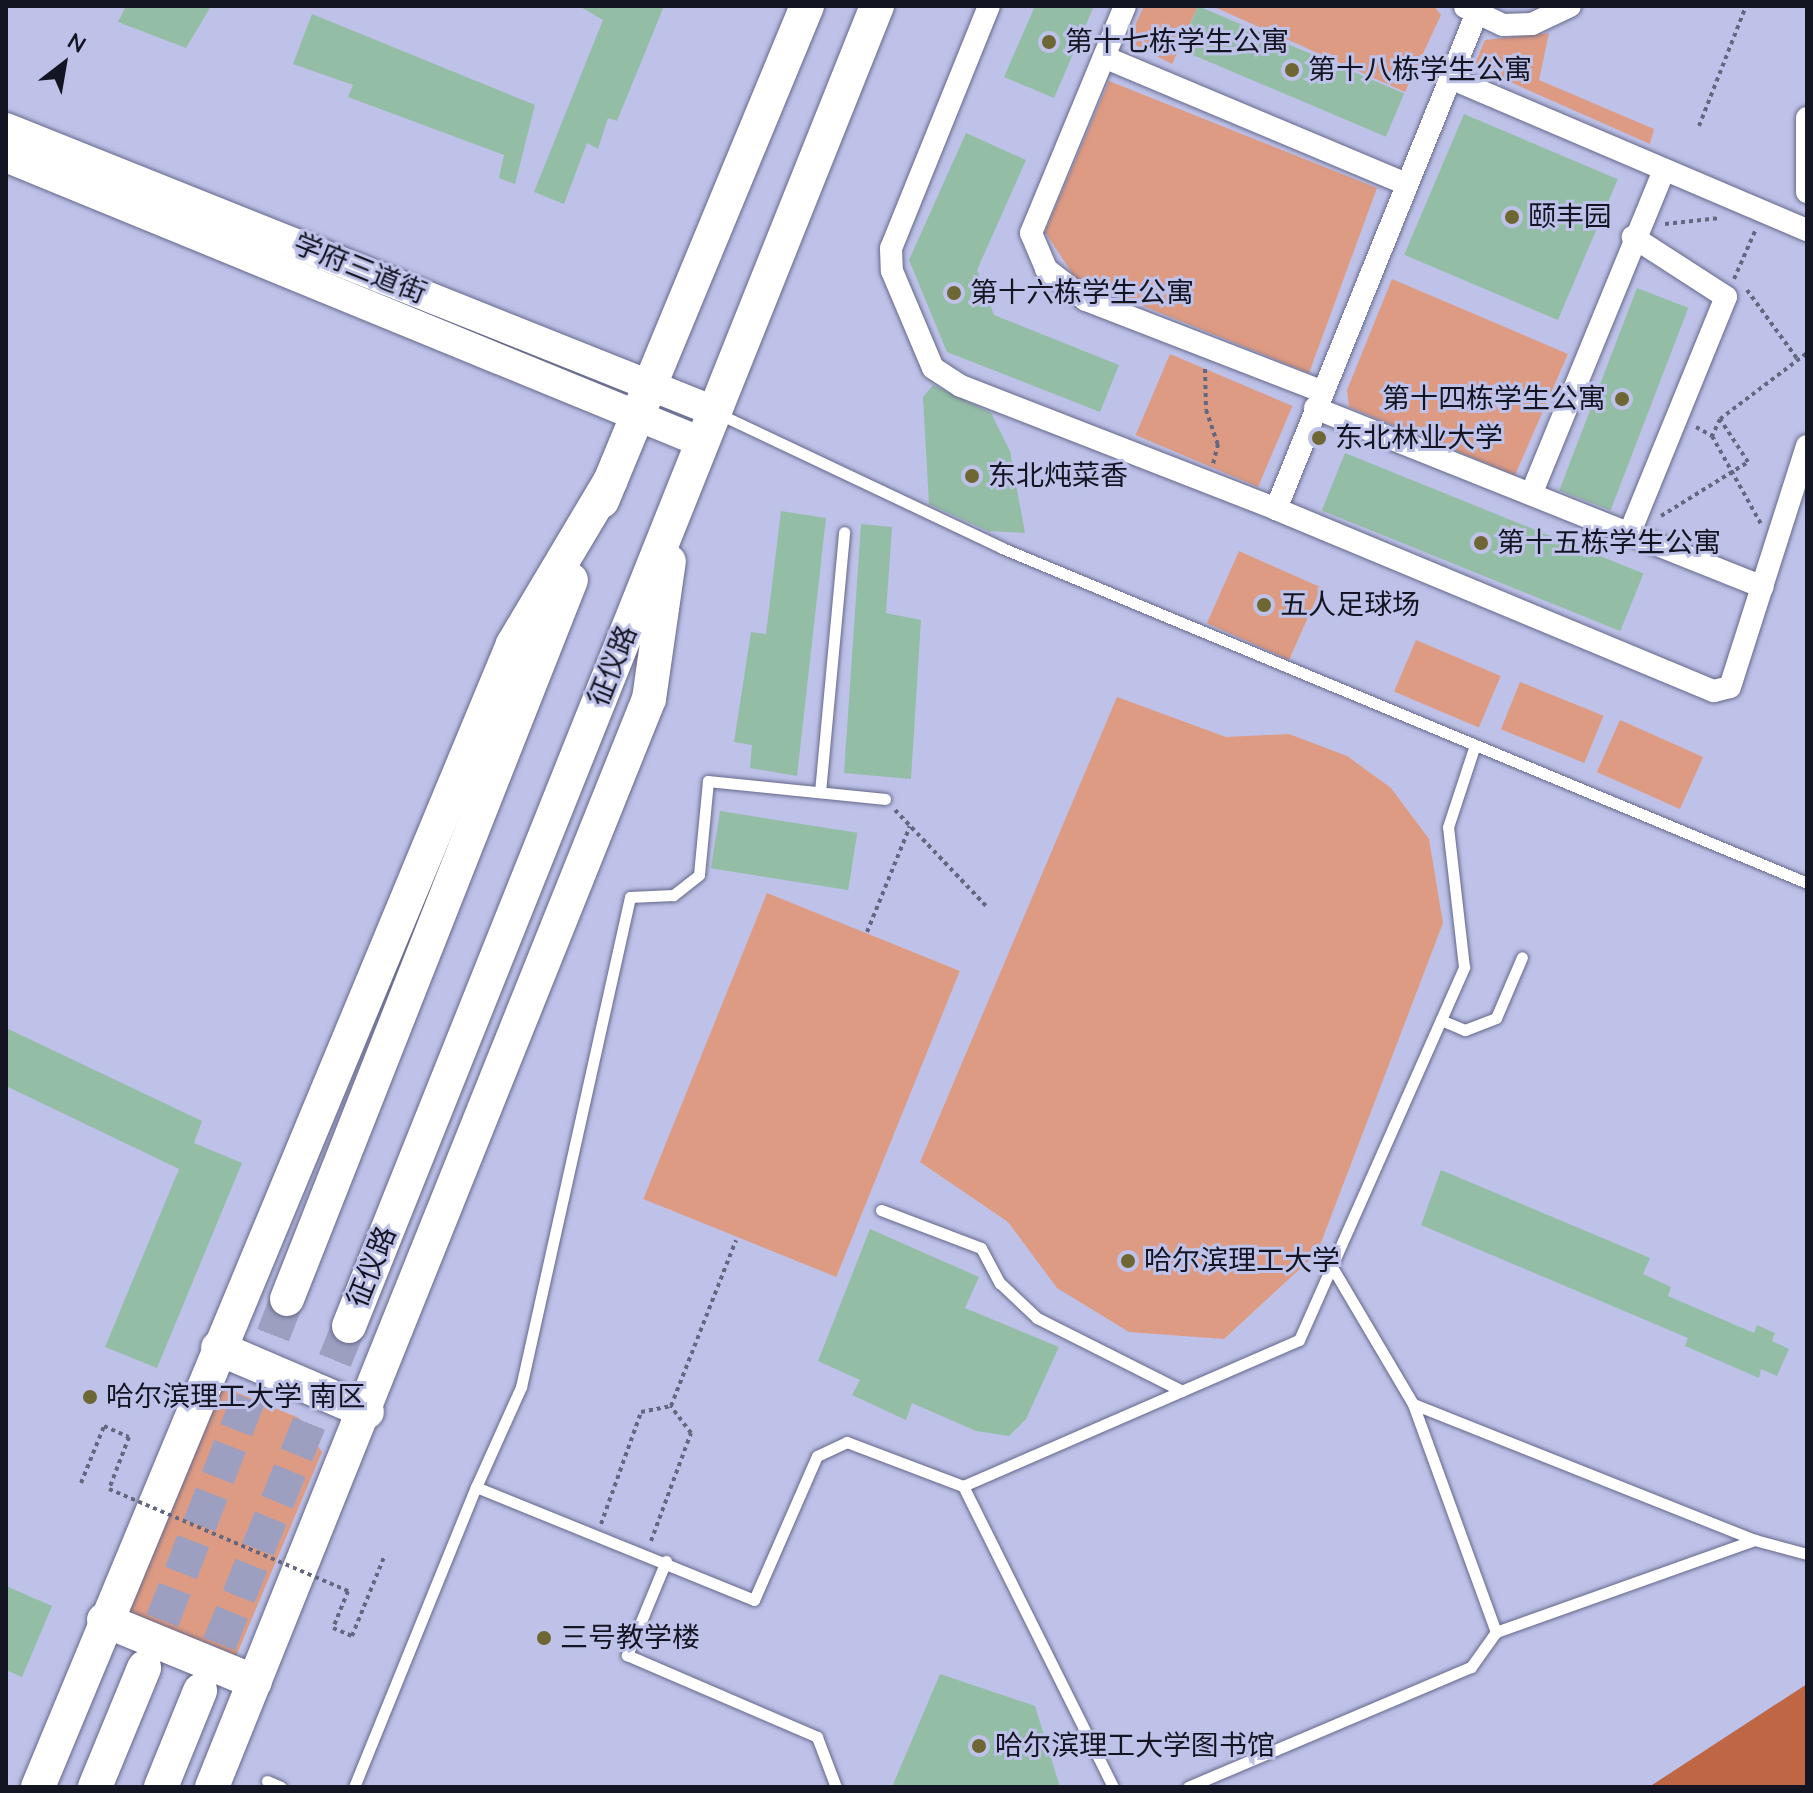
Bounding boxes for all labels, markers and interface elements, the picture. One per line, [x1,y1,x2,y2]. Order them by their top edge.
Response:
north arrow [24,24,104,104]
place label: 第十七栋学生公寓 [1065,25,1289,59]
text: N [62,26,91,61]
marker: 第十七栋学生公寓 [1040,33,1058,51]
place label: 第十八栋学生公寓 [1308,53,1532,87]
marker: 第十八栋学生公寓 [1283,61,1301,79]
place label: 颐丰园 [1528,200,1612,234]
marker: 颐丰园 [1503,208,1521,226]
street label: 学府三道街 [289,227,431,311]
place label: 第十六栋学生公寓 [970,276,1194,310]
marker: 第十六栋学生公寓 [945,284,963,302]
place label: 第十四栋学生公寓 [1382,382,1606,416]
marker: 第十四栋学生公寓 [1613,390,1631,408]
place label: 东北林业大学 [1335,421,1503,455]
marker: 东北林业大学 [1310,429,1328,447]
place label: 东北炖菜香 [988,459,1128,493]
marker: 东北炖菜香 [963,467,981,485]
place label: 第十五栋学生公寓 [1497,526,1721,560]
marker: 第十五栋学生公寓 [1472,534,1490,552]
place label: 五人足球场 [1280,588,1420,622]
marker: 五人足球场 [1255,596,1273,614]
street label: 征仪路 [582,621,644,711]
street label: 征仪路 [341,1222,403,1312]
place label: 哈尔滨理工大学 [1144,1244,1340,1278]
marker: 哈尔滨理工大学 [1119,1252,1137,1270]
place label: 哈尔滨理工大学 南区 [106,1380,365,1414]
marker: 哈尔滨理工大学 南区 [81,1388,99,1406]
place label: 三号教学楼 [560,1621,700,1655]
marker: 三号教学楼 [535,1629,553,1647]
place label: 哈尔滨理工大学图书馆 [995,1729,1275,1763]
marker: 哈尔滨理工大学图书馆 [970,1737,988,1755]

